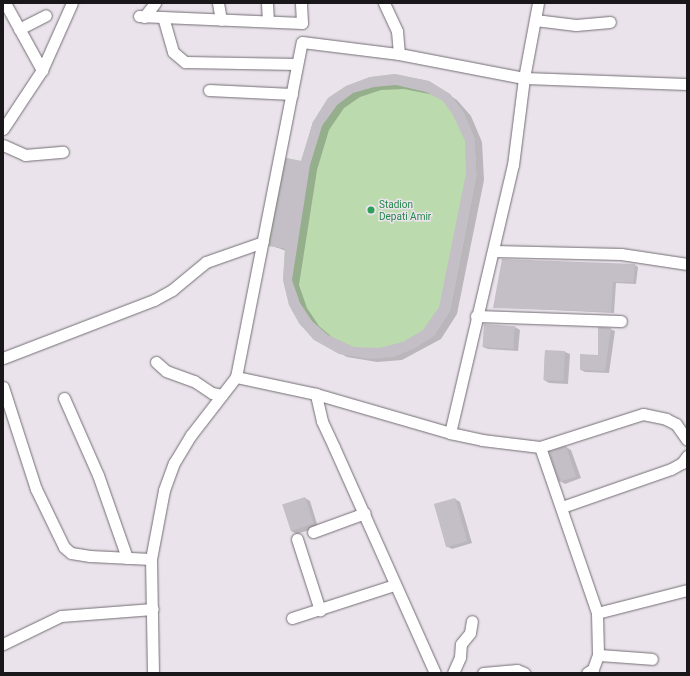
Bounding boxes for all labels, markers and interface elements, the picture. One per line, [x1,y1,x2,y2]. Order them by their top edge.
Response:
place label: Stadion Depati Amir [379,198,431,222]
marker: Stadion Depati Amir [366,205,376,215]

